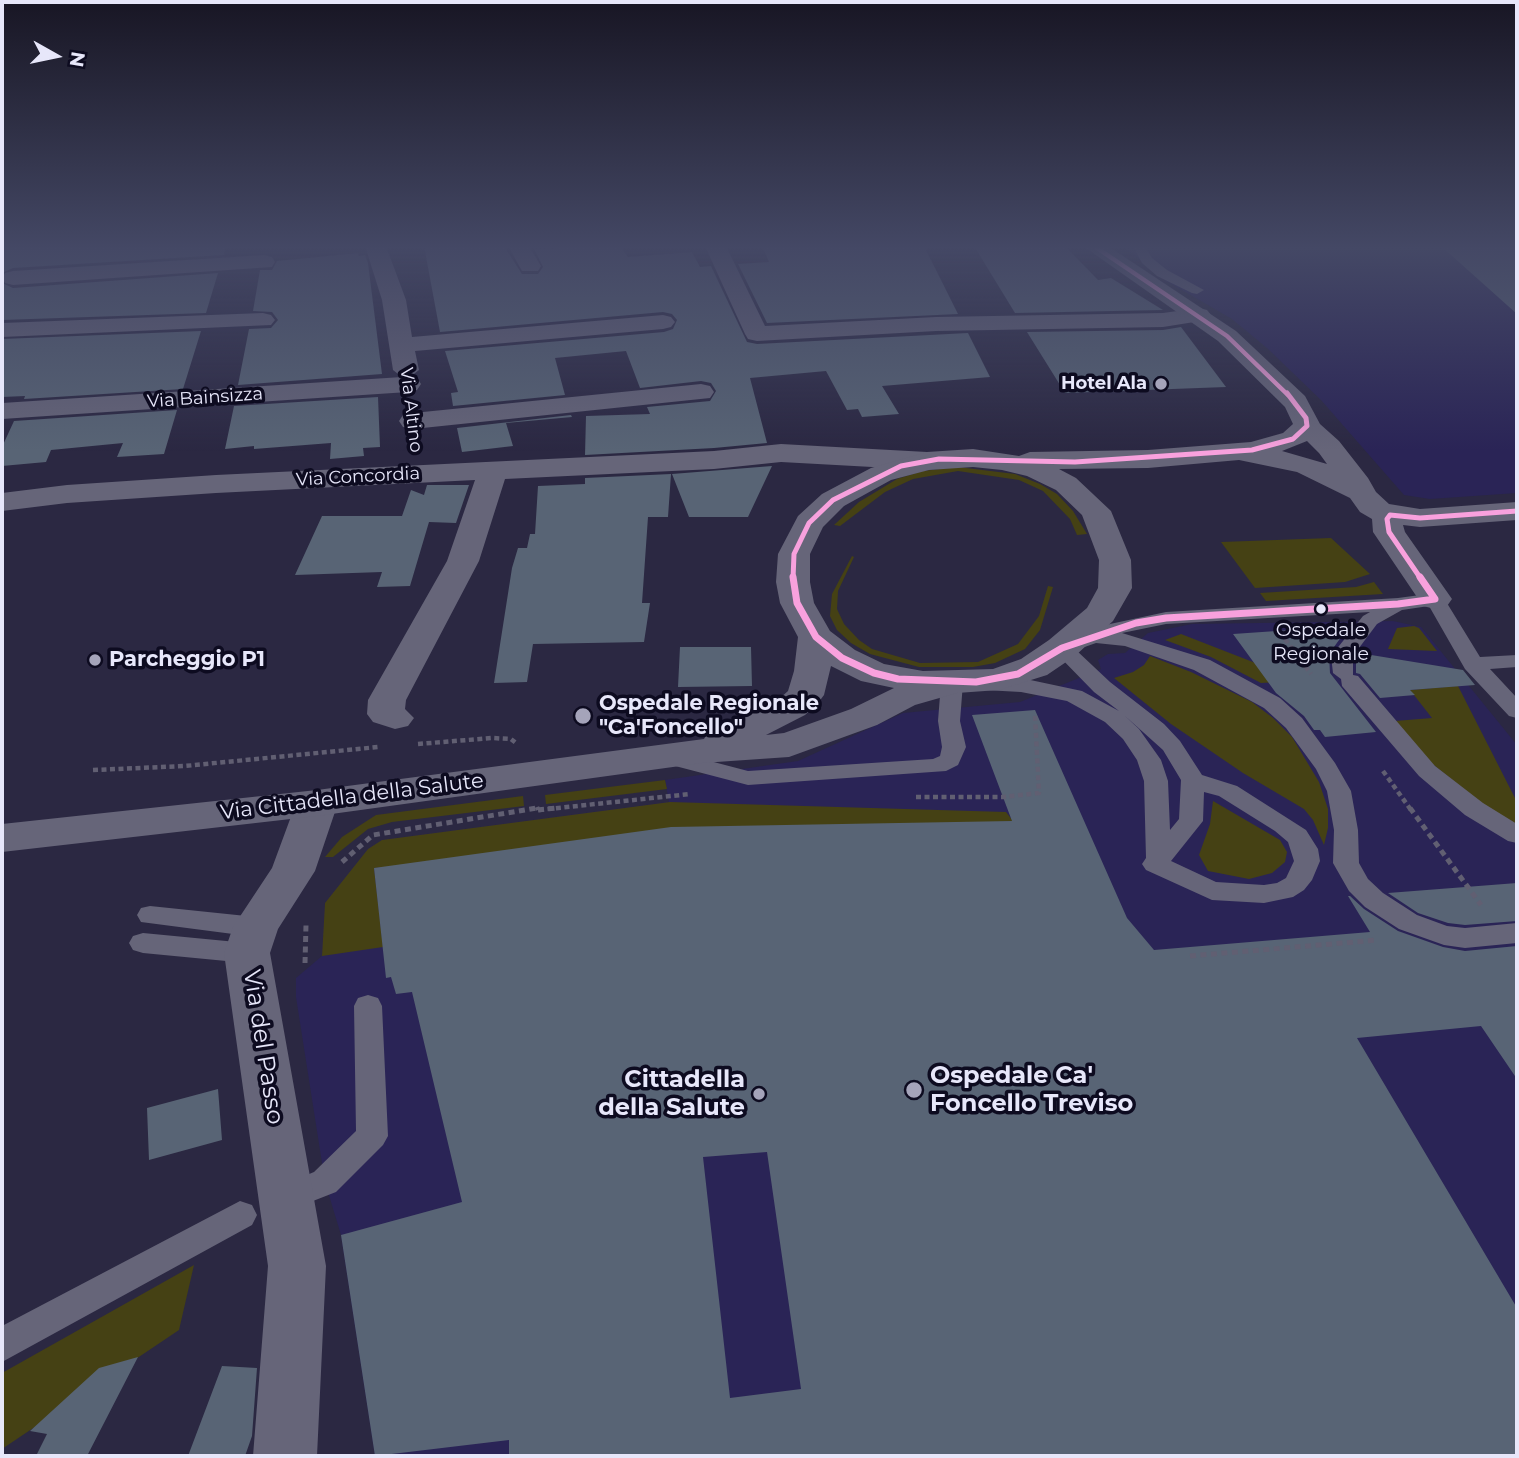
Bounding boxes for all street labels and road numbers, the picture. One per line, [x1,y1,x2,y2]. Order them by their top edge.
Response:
street label: Via Altino [395,366,427,454]
street label: Via Bainsizza [146,383,264,413]
street label: Via Concordia [295,463,421,491]
street label: Via Cittadella della Salute [219,768,485,826]
street label: Via del Passo [237,968,289,1126]

